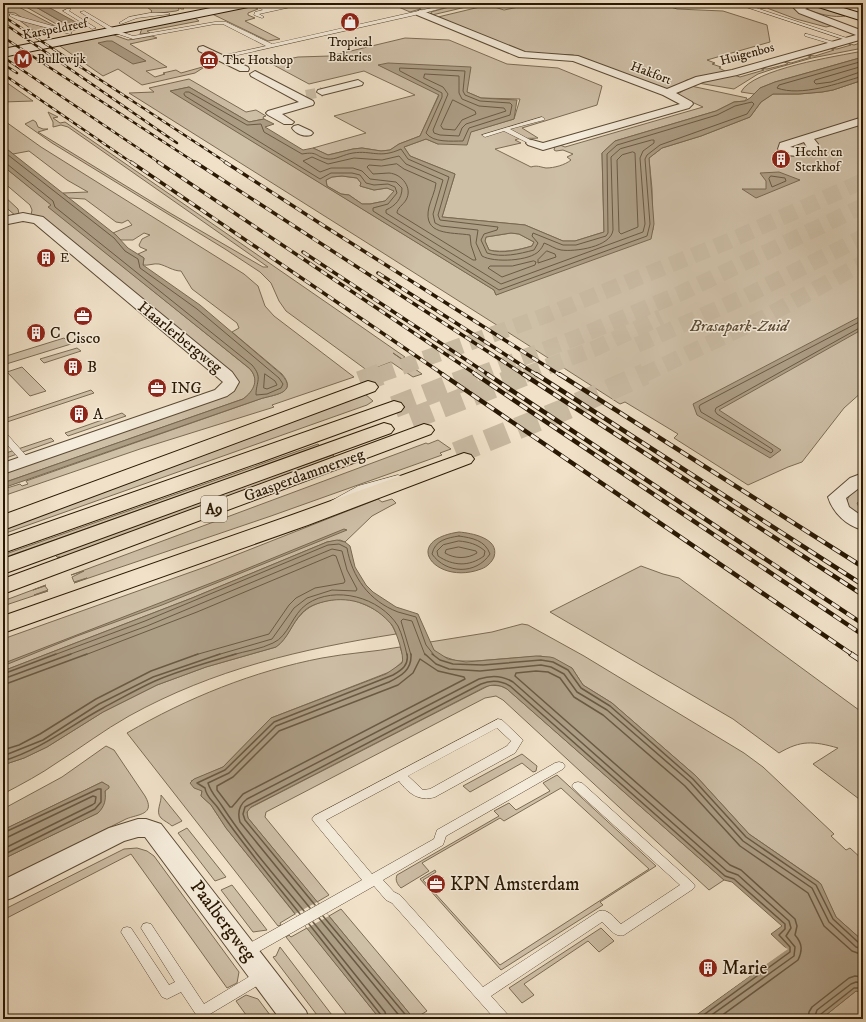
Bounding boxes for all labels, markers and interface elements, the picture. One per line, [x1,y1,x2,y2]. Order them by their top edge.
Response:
shop icon: Tropical Bakeries [339,11,361,33]
street label: Karspeldreef [21,15,91,43]
place label: Tropical Bakeries [328,34,372,65]
street label: Huigenbos [718,39,776,69]
metro station icon: Bullewijk [12,48,34,70]
museum icon: The Hotshop [198,49,220,71]
place label: Bullewijk [37,51,86,68]
place label: The Hotshop [223,52,293,68]
street label: Hakfort [628,58,674,88]
place label: Hecht en Sterkhof [795,144,843,175]
building icon: Hecht en Sterkhof [770,148,792,170]
building icon: E [35,247,57,269]
place label: E [60,250,69,266]
street label: Haarlerbergweg [134,297,226,377]
office icon: Cisco [72,305,94,327]
park label: Brasapark-Zuid [689,316,790,336]
building icon: C [25,322,47,344]
place label: C [50,323,61,343]
place label: Cisco [66,328,101,348]
building icon: B [62,356,84,378]
place label: B [87,357,97,377]
office icon: ING [146,377,168,399]
place label: ING [171,378,202,398]
building icon: A [68,403,90,425]
place label: A [93,404,104,424]
street label: Gaasperdammerweg [241,444,367,506]
road number: A9 [201,496,227,522]
office icon: KPN Amsterdam [425,873,447,895]
place label: KPN Amsterdam [450,873,580,896]
street label: Paalbergweg [185,876,261,967]
building icon: Marie [697,957,719,979]
place label: Marie [722,957,767,980]

